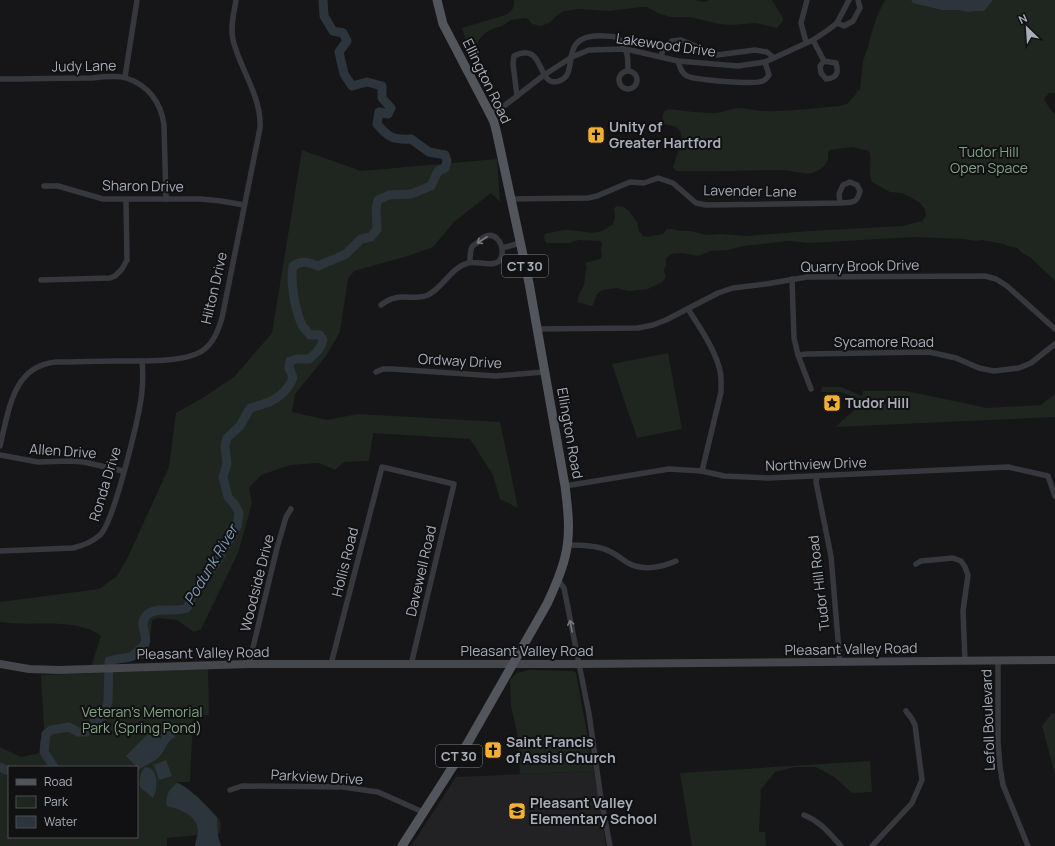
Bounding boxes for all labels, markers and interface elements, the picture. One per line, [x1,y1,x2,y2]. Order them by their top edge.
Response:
north arrow [1007,8,1047,48]
text: N [1016,10,1029,27]
street label: Lakewood Drive [615,28,717,61]
street label: Ellington Road [459,35,516,126]
street label: Judy Lane [51,55,116,76]
place label: Unity of Greater Hartford [609,117,721,152]
church icon: Unity of Greater Hartford [586,125,606,145]
park label: Tudor Hill Open Space [950,142,1028,177]
street label: Sharon Drive [102,175,184,196]
street label: Lavender Lane [703,180,797,201]
one-way arrow [476,236,488,244]
street label: Hilton Drive [196,250,231,326]
road number: CT 30 [502,255,548,277]
street label: Quarry Brook Drive [800,255,920,276]
street label: Sycamore Road [834,332,934,351]
street label: Ordway Drive [418,349,502,372]
street label: Ellington Road [553,386,588,480]
place icon: Tudor Hill [822,393,842,413]
place label: Tudor Hill [845,393,909,412]
street label: Allen Drive [29,439,97,462]
street label: Ronda Drive [84,444,125,523]
street label: Northview Drive [765,452,867,475]
water label: Podunk River [179,519,244,609]
street label: Davewell Road [401,524,440,618]
street label: Hollis Road [327,525,362,599]
street label: Woodside Drive [235,532,278,634]
street label: Tudor Hill Road [803,534,834,632]
one-way arrow [567,620,575,633]
street label: Pleasant Valley Road [784,638,918,659]
street label: Pleasant Valley Road [461,641,593,660]
street label: Pleasant Valley Road [136,642,270,663]
street label: Lefoll Boulevard [976,669,999,771]
park label: Veteran's Memorial Park (Spring Pond) [82,702,202,737]
place label: Saint Francis of Assisi Church [506,732,616,767]
church icon: Saint Francis of Assisi Church [483,740,503,760]
road number: CT 30 [436,745,482,767]
street label: Parkview Drive [270,765,364,788]
legend [8,766,138,838]
text: Road [44,773,72,790]
text: Park [44,793,69,810]
place label: Pleasant Valley Elementary School [530,793,657,828]
school or university icon: Pleasant Valley Elementary School [507,801,527,821]
text: Water [44,813,78,830]

